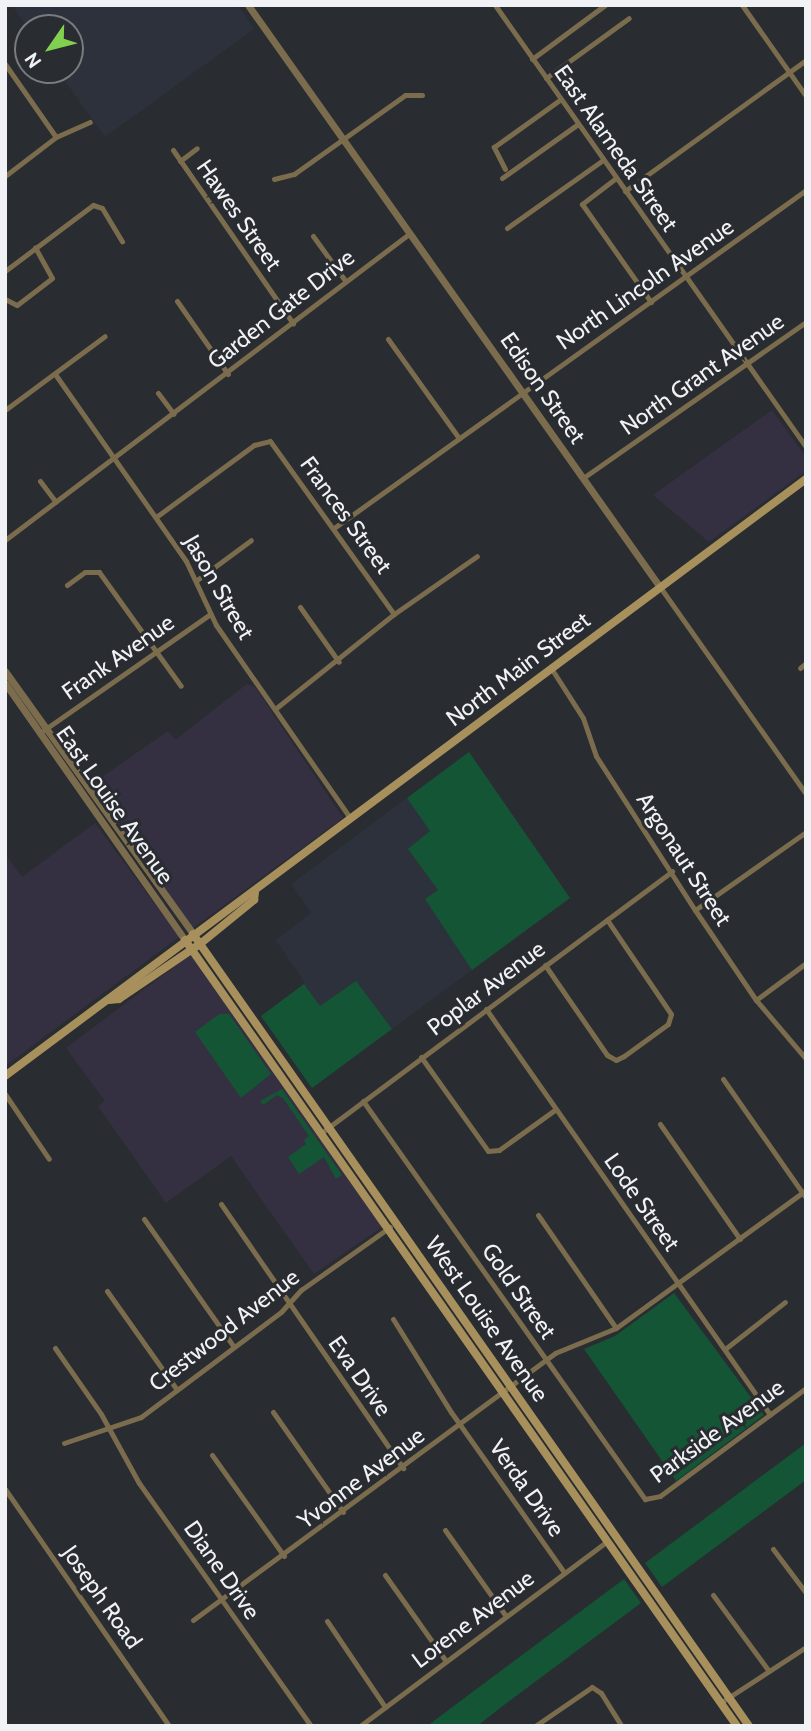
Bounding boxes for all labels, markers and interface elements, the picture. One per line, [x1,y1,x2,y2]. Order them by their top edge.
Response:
north arrow [14,14,84,84]
text: N [20,48,46,72]
street label: East Alameda Street [548,60,684,236]
street label: Hawes Street [191,154,287,276]
street label: North Lincoln Avenue [551,213,739,355]
street label: Garden Gate Drive [202,243,360,375]
street label: North Grant Avenue [615,307,789,441]
street label: Edison Street [495,327,591,449]
street label: Frances Street [294,451,398,579]
street label: Jason Street [178,530,260,644]
street label: North Main Street [441,606,595,732]
street label: Frank Avenue [57,608,179,706]
street label: East Louise Avenue [50,721,180,889]
street label: Argonaut Street [631,787,737,931]
street label: Poplar Avenue [422,935,550,1041]
street label: Lode Street [598,1148,686,1256]
street label: West Louise Avenue [420,1231,554,1407]
street label: Gold Street [476,1238,562,1344]
street label: Crestwood Avenue [143,1263,305,1397]
street label: Eva Drive [322,1331,398,1421]
street label: Parkside Avenue [645,1373,789,1489]
street label: Yvonne Avenue [292,1421,430,1535]
street label: Verda Drive [484,1434,570,1542]
street label: Diane Drive [178,1515,266,1625]
street label: Joseph Road [56,1540,148,1654]
street label: Lorene Avenue [407,1564,539,1674]

